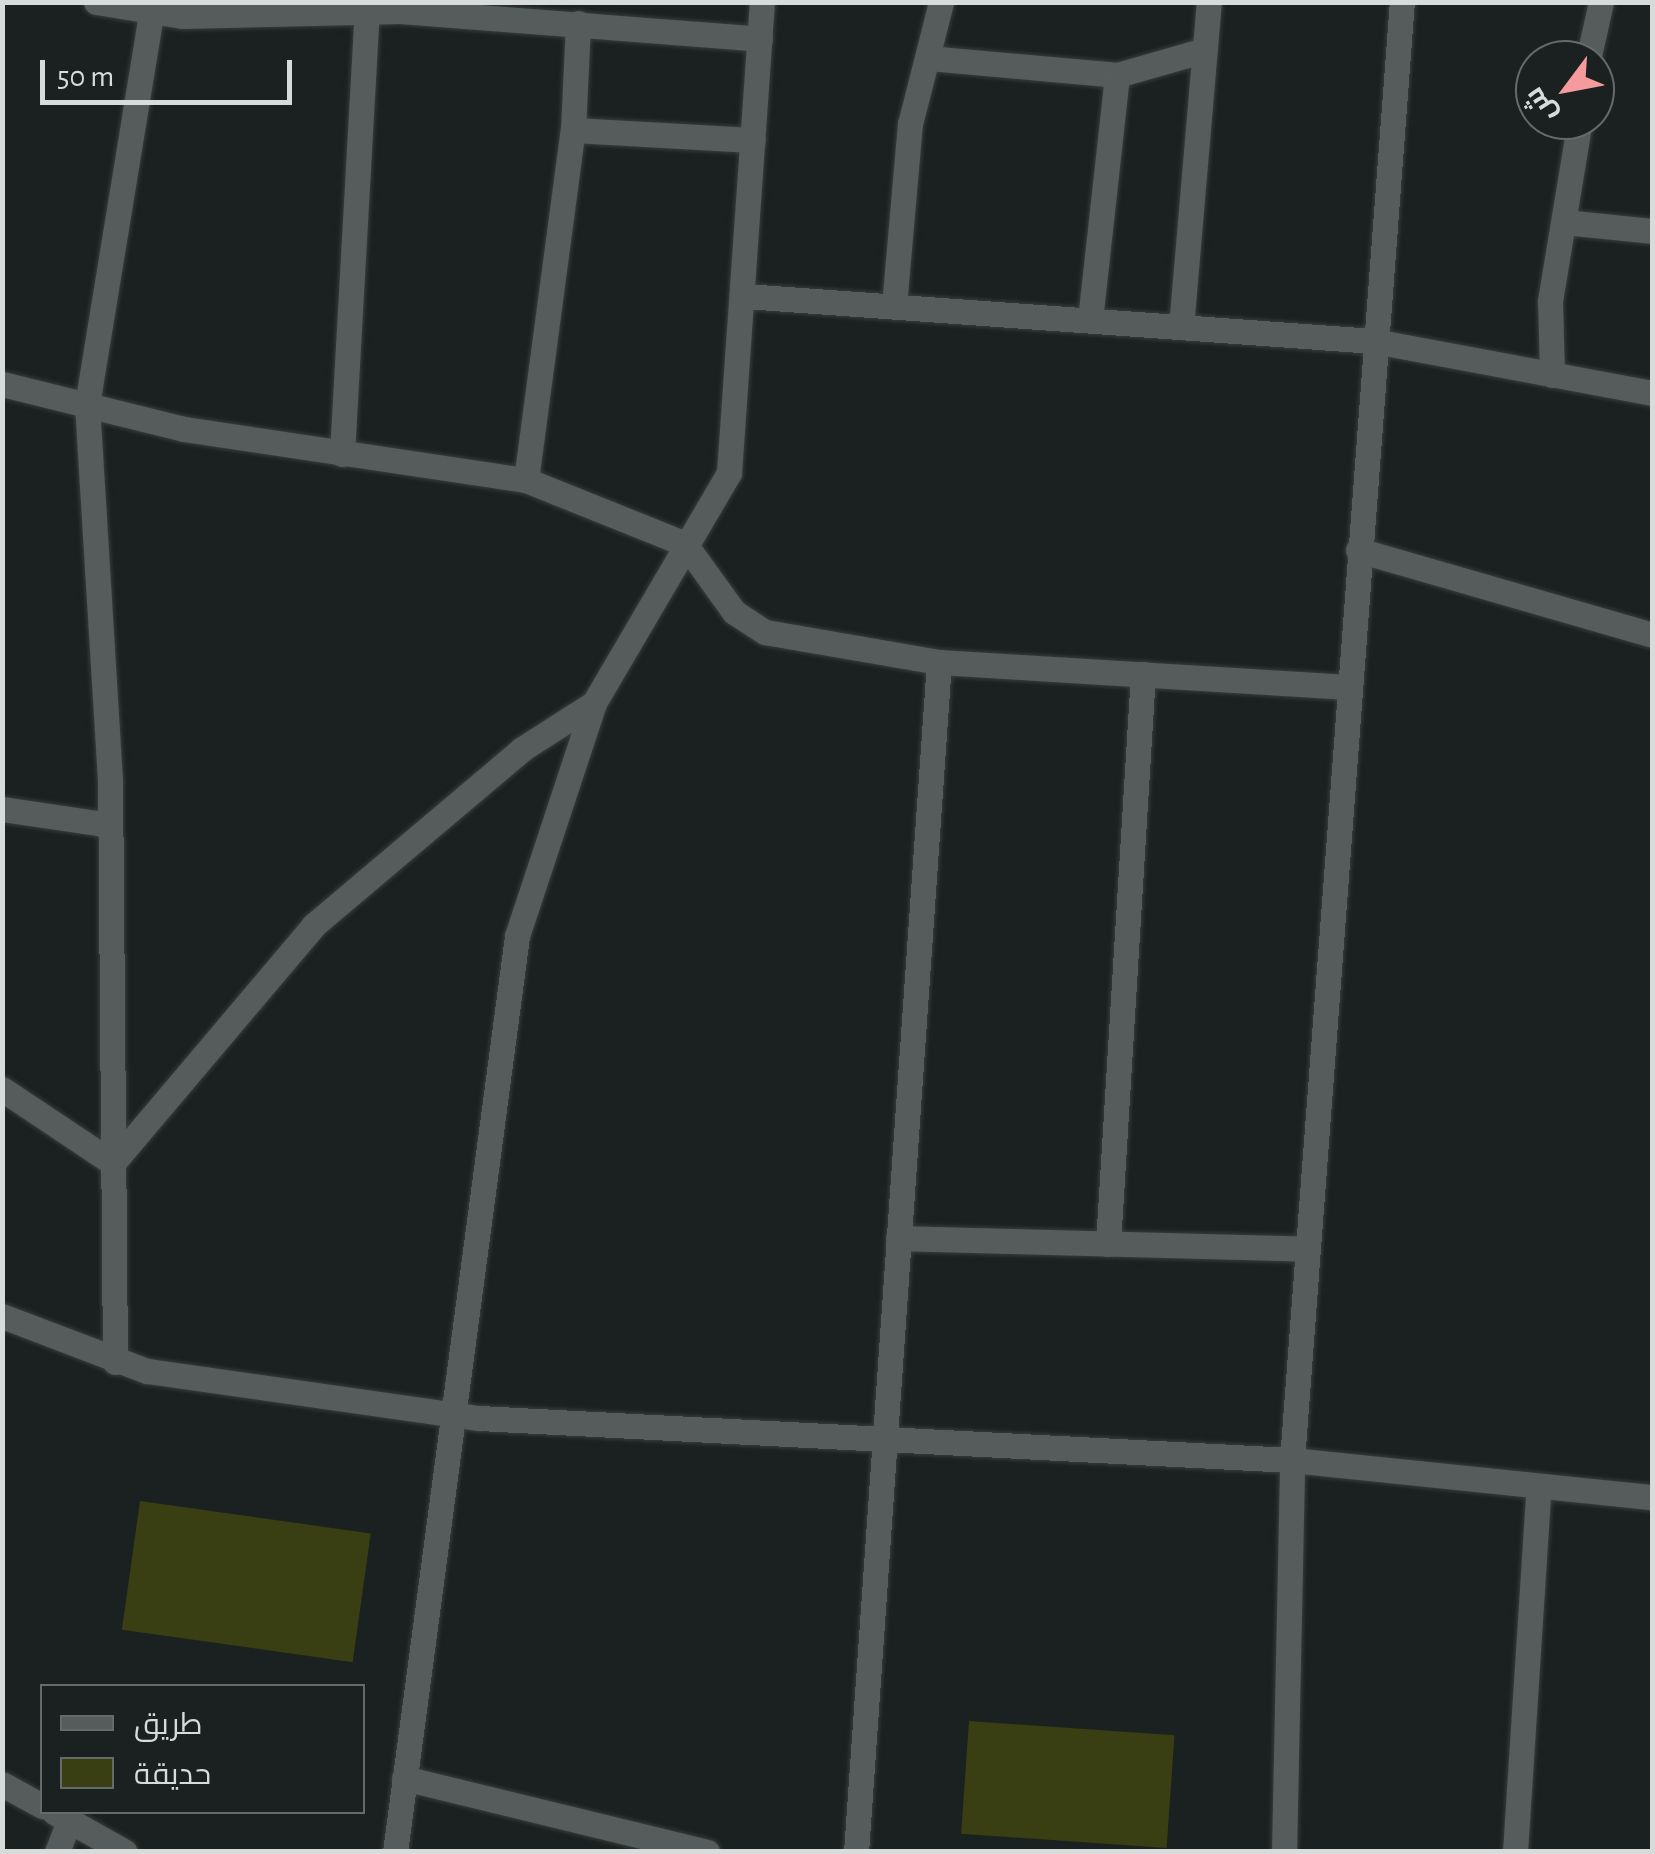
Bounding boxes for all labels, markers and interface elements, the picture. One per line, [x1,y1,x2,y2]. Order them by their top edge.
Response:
scale bar [45,40,298,102]
north arrow [1515,40,1615,140]
text: 50 m [57,62,114,92]
text: ش [1520,82,1563,127]
legend [40,1684,365,1814]
text: طريق [134,1710,203,1740]
text: حديقة [134,1760,211,1790]

